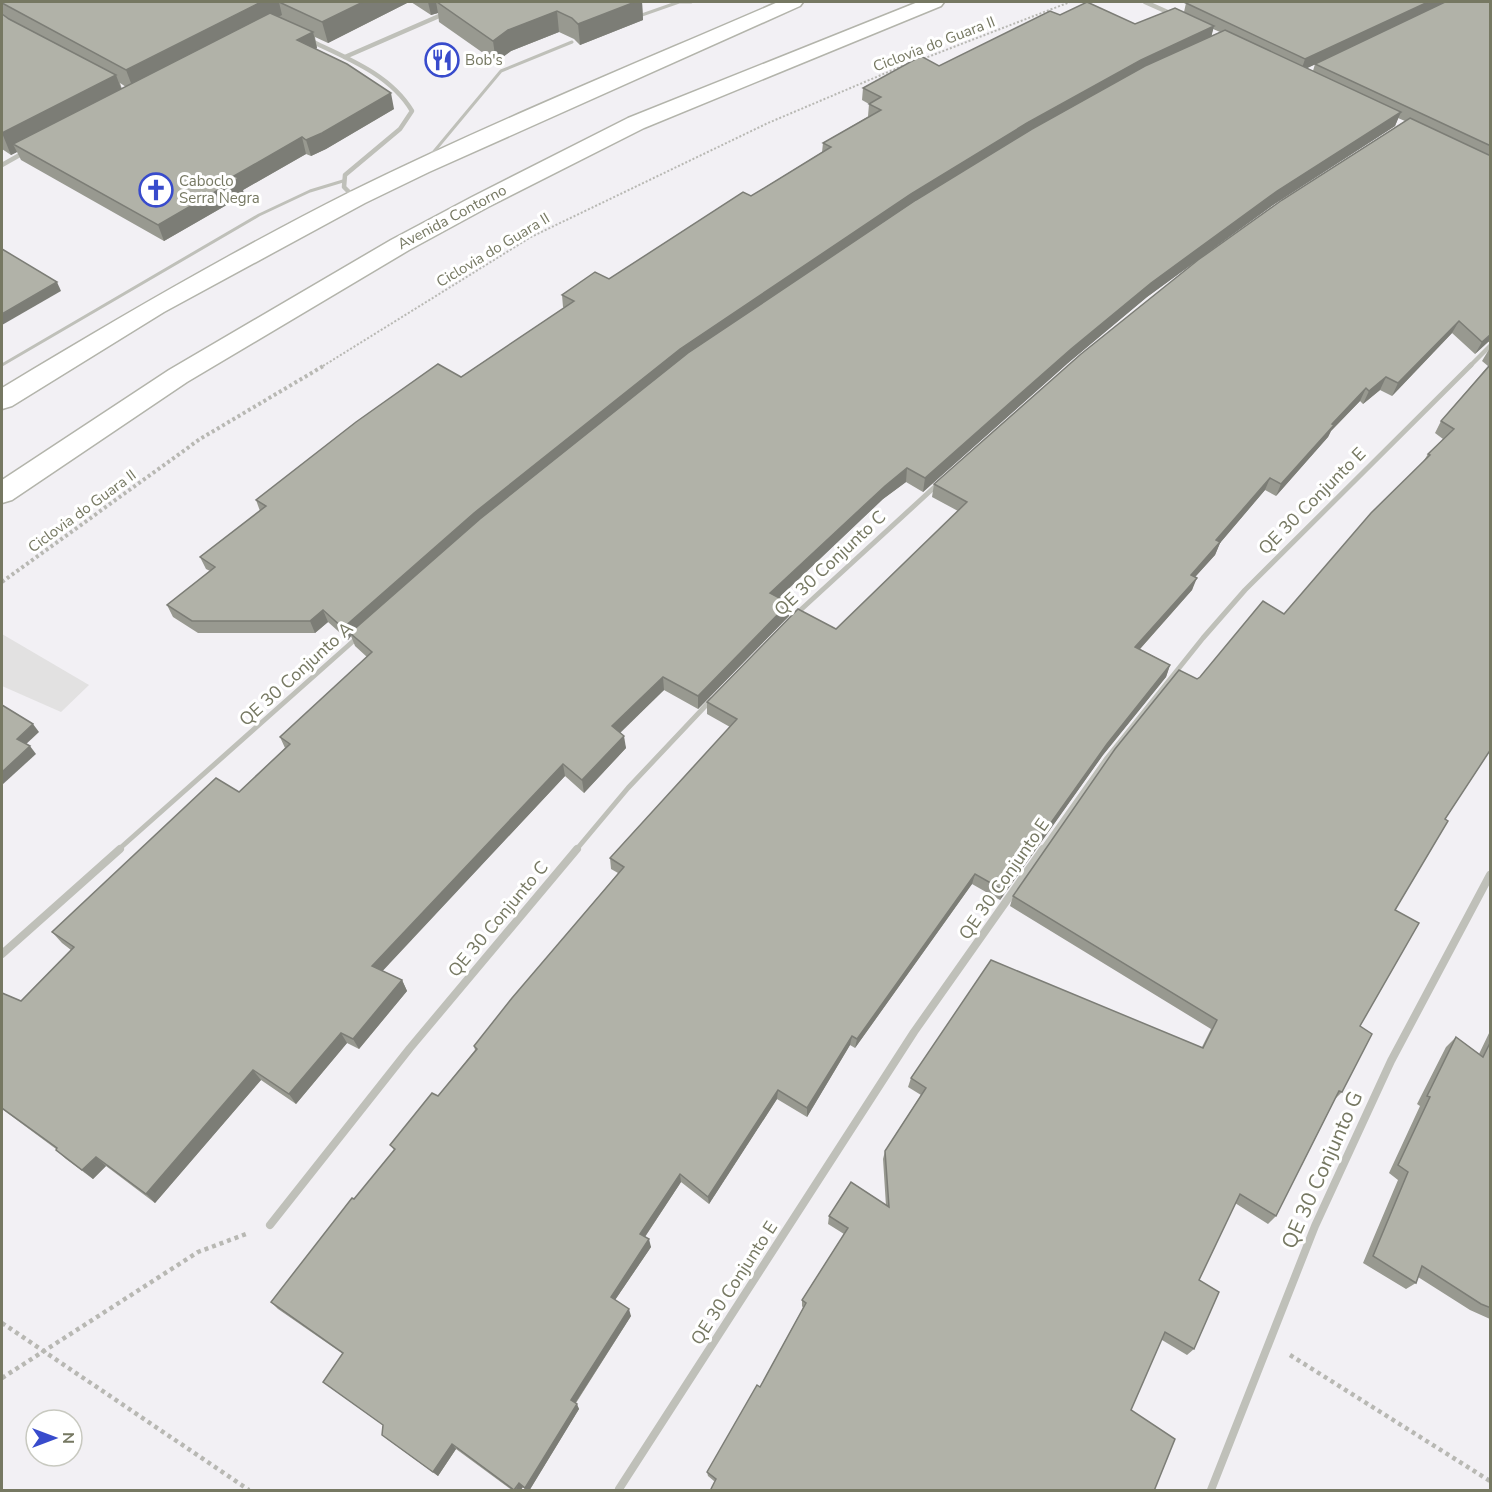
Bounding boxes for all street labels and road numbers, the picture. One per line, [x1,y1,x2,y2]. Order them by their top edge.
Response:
street label: Ciclovia do Guara II [870,12,998,76]
street label: Avenida Contorno [394,180,510,254]
street label: Ciclovia do Guara II [433,208,553,292]
street label: QE 30 Conjunto E [1253,442,1371,560]
street label: Ciclovia do Guara II [24,465,140,557]
street label: QE 30 Conjunto C [769,505,891,621]
street label: QE 30 Conjunto A [234,616,358,732]
street label: QE 30 Conjunto E [953,814,1055,944]
street label: QE 30 Conjunto C [442,856,554,982]
street label: QE 30 Conjunto G [1275,1087,1369,1253]
street label: QE 30 Conjunto E [685,1217,783,1349]

